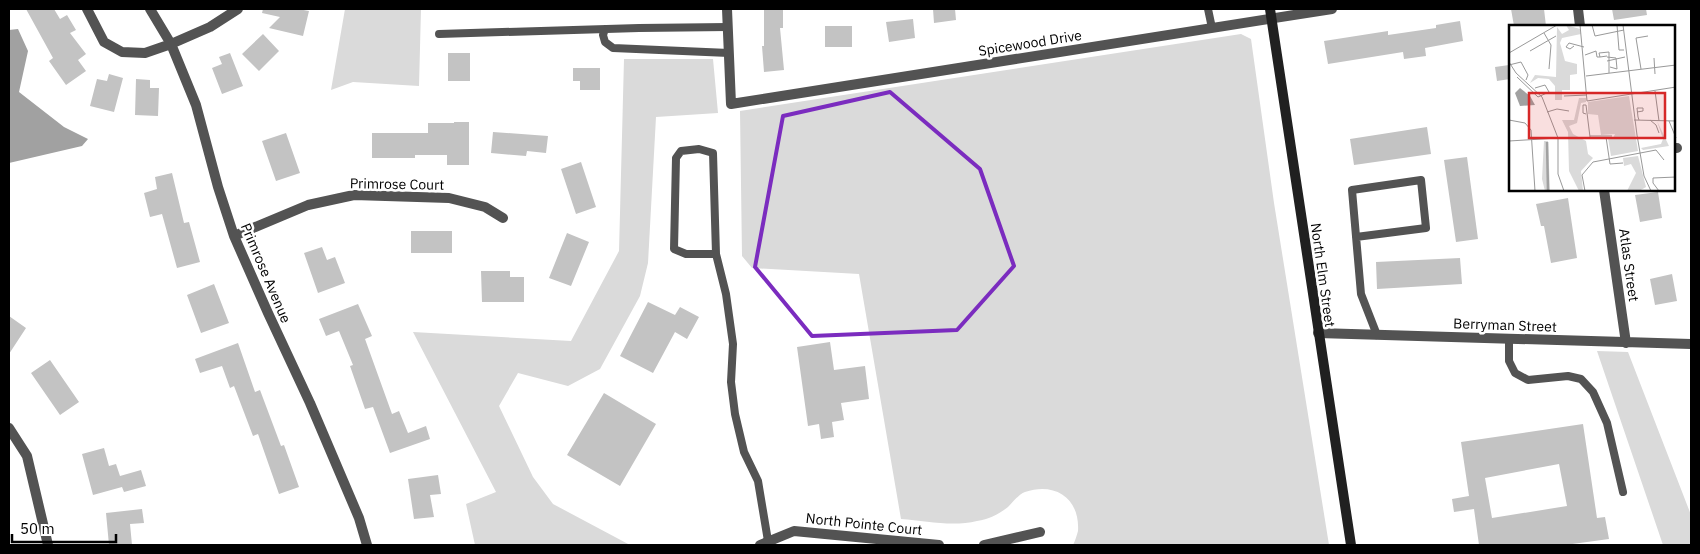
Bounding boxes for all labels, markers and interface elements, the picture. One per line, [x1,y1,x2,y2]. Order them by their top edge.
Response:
inset map [1509,25,1675,191]
street label: Spicewood Drive [977,26,1083,60]
street label: Primrose Court [350,174,444,194]
street label: Primrose Avenue [237,220,295,326]
street label: North Elm Street [1307,222,1339,328]
street label: Atlas Street [1615,227,1643,303]
street label: Berryman Street [1453,314,1557,336]
street label: North Pointe Court [805,509,923,539]
scale bar [12,512,116,544]
text: 50 m [20,519,55,538]

